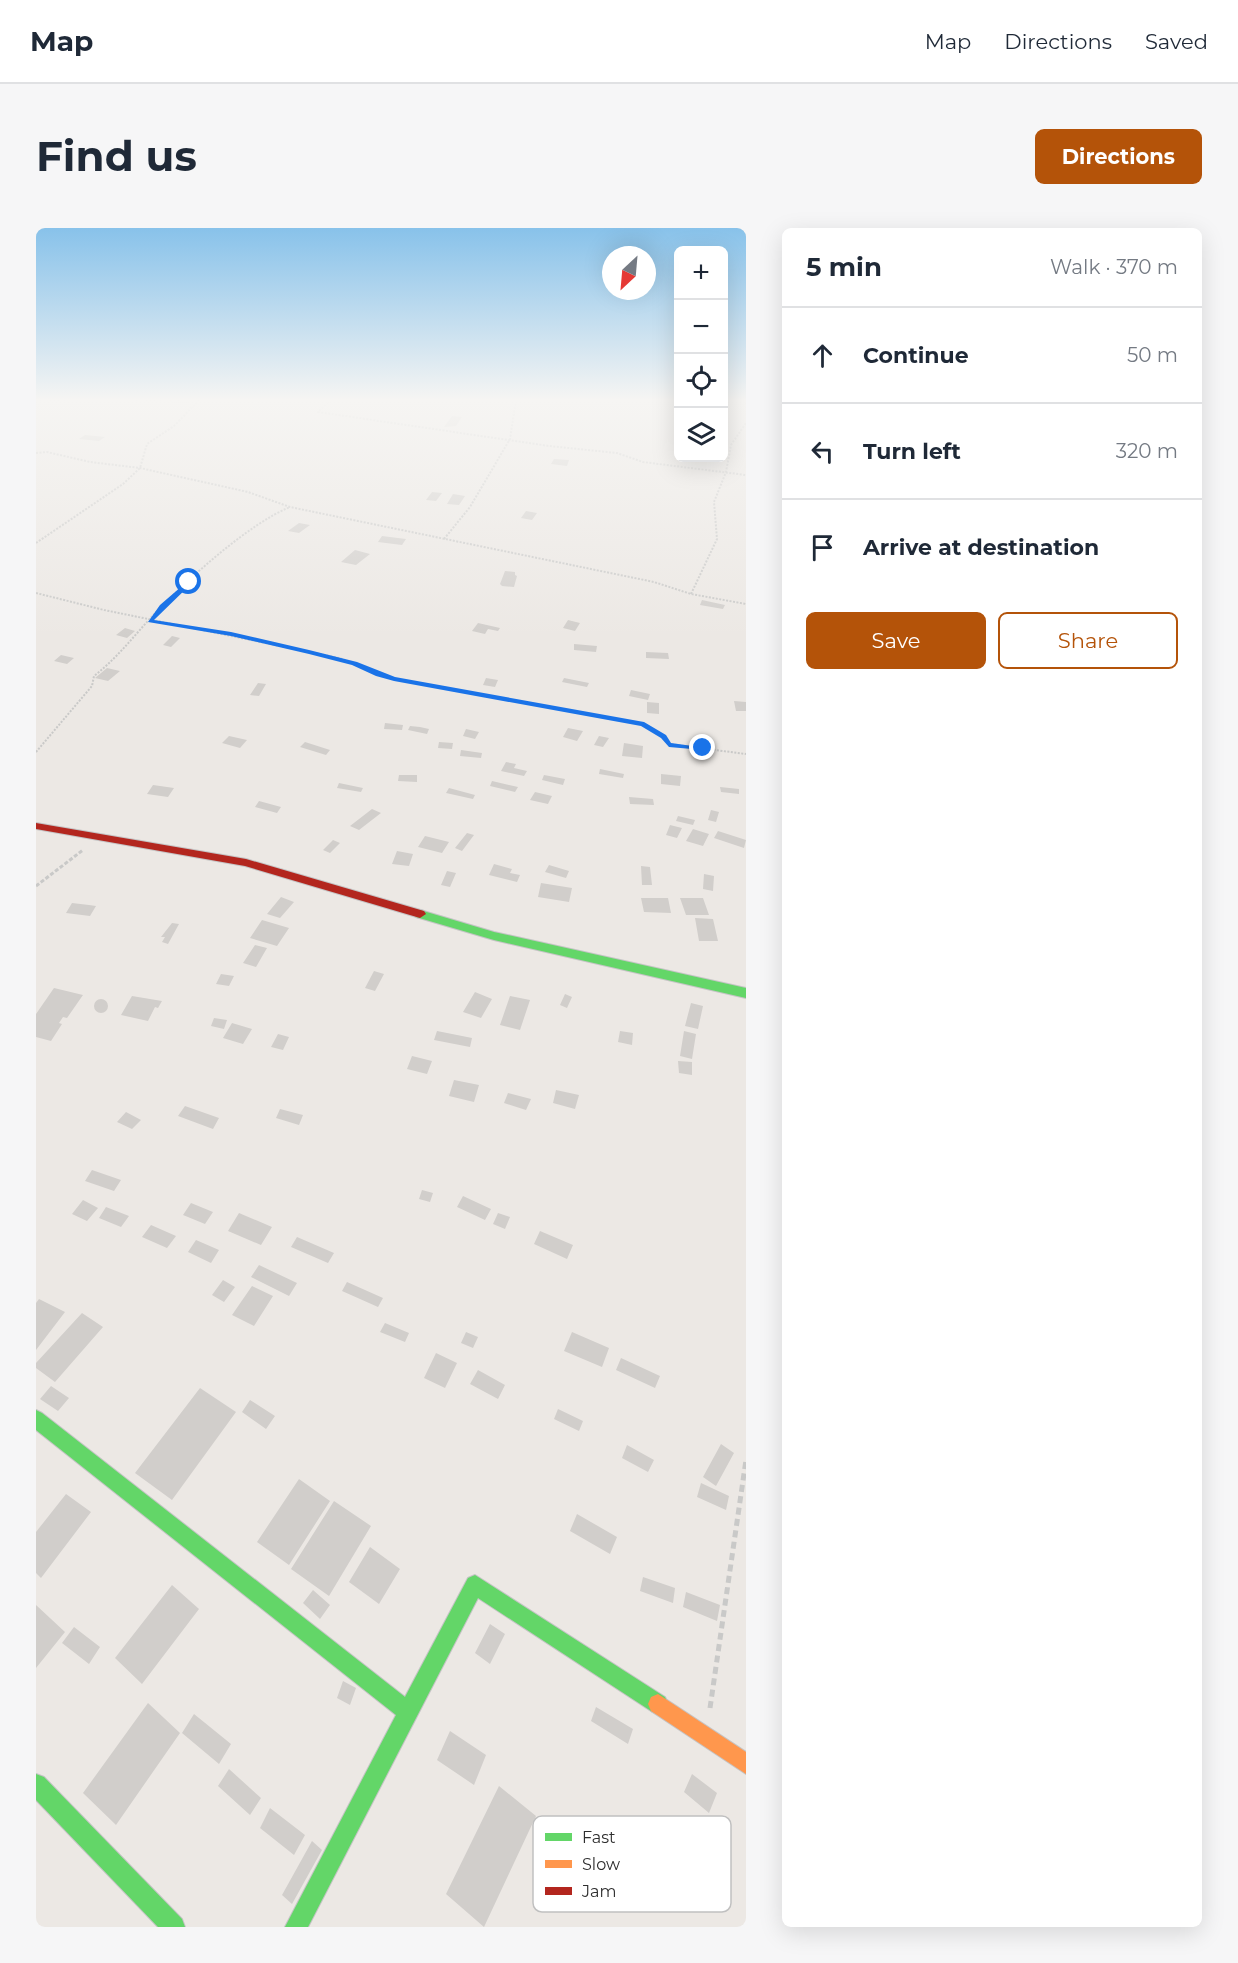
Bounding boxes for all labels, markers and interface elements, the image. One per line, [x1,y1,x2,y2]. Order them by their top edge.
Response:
text: Map [30,24,93,58]
text: Map [925,29,971,54]
text: Directions [1004,29,1112,54]
text: Saved [1145,29,1208,54]
button: Directions [1035,129,1202,184]
text: Find us [36,130,197,182]
north arrow [602,246,656,300]
map controls [674,246,728,462]
button: + [674,246,728,300]
text: 5 min [806,251,882,283]
text: Walk · 370 m [1050,255,1178,279]
button: − [674,300,728,354]
icon: ahead [806,339,839,372]
text: Continue [863,342,969,369]
text: 50 m [1127,343,1178,367]
button: locate [674,354,728,408]
button: layers [674,408,728,462]
icon: left [806,435,839,468]
text: Turn left [863,438,961,465]
text: 320 m [1116,439,1178,463]
icon: arrive [806,531,839,564]
text: Arrive at destination [863,534,1099,561]
route start [175,568,201,594]
button: Save [806,612,986,669]
button: Share [998,612,1178,669]
route end [689,734,715,760]
legend [533,1816,731,1912]
text: Fast [582,1828,616,1847]
text: Slow [582,1855,620,1874]
text: Jam [581,1882,616,1901]

